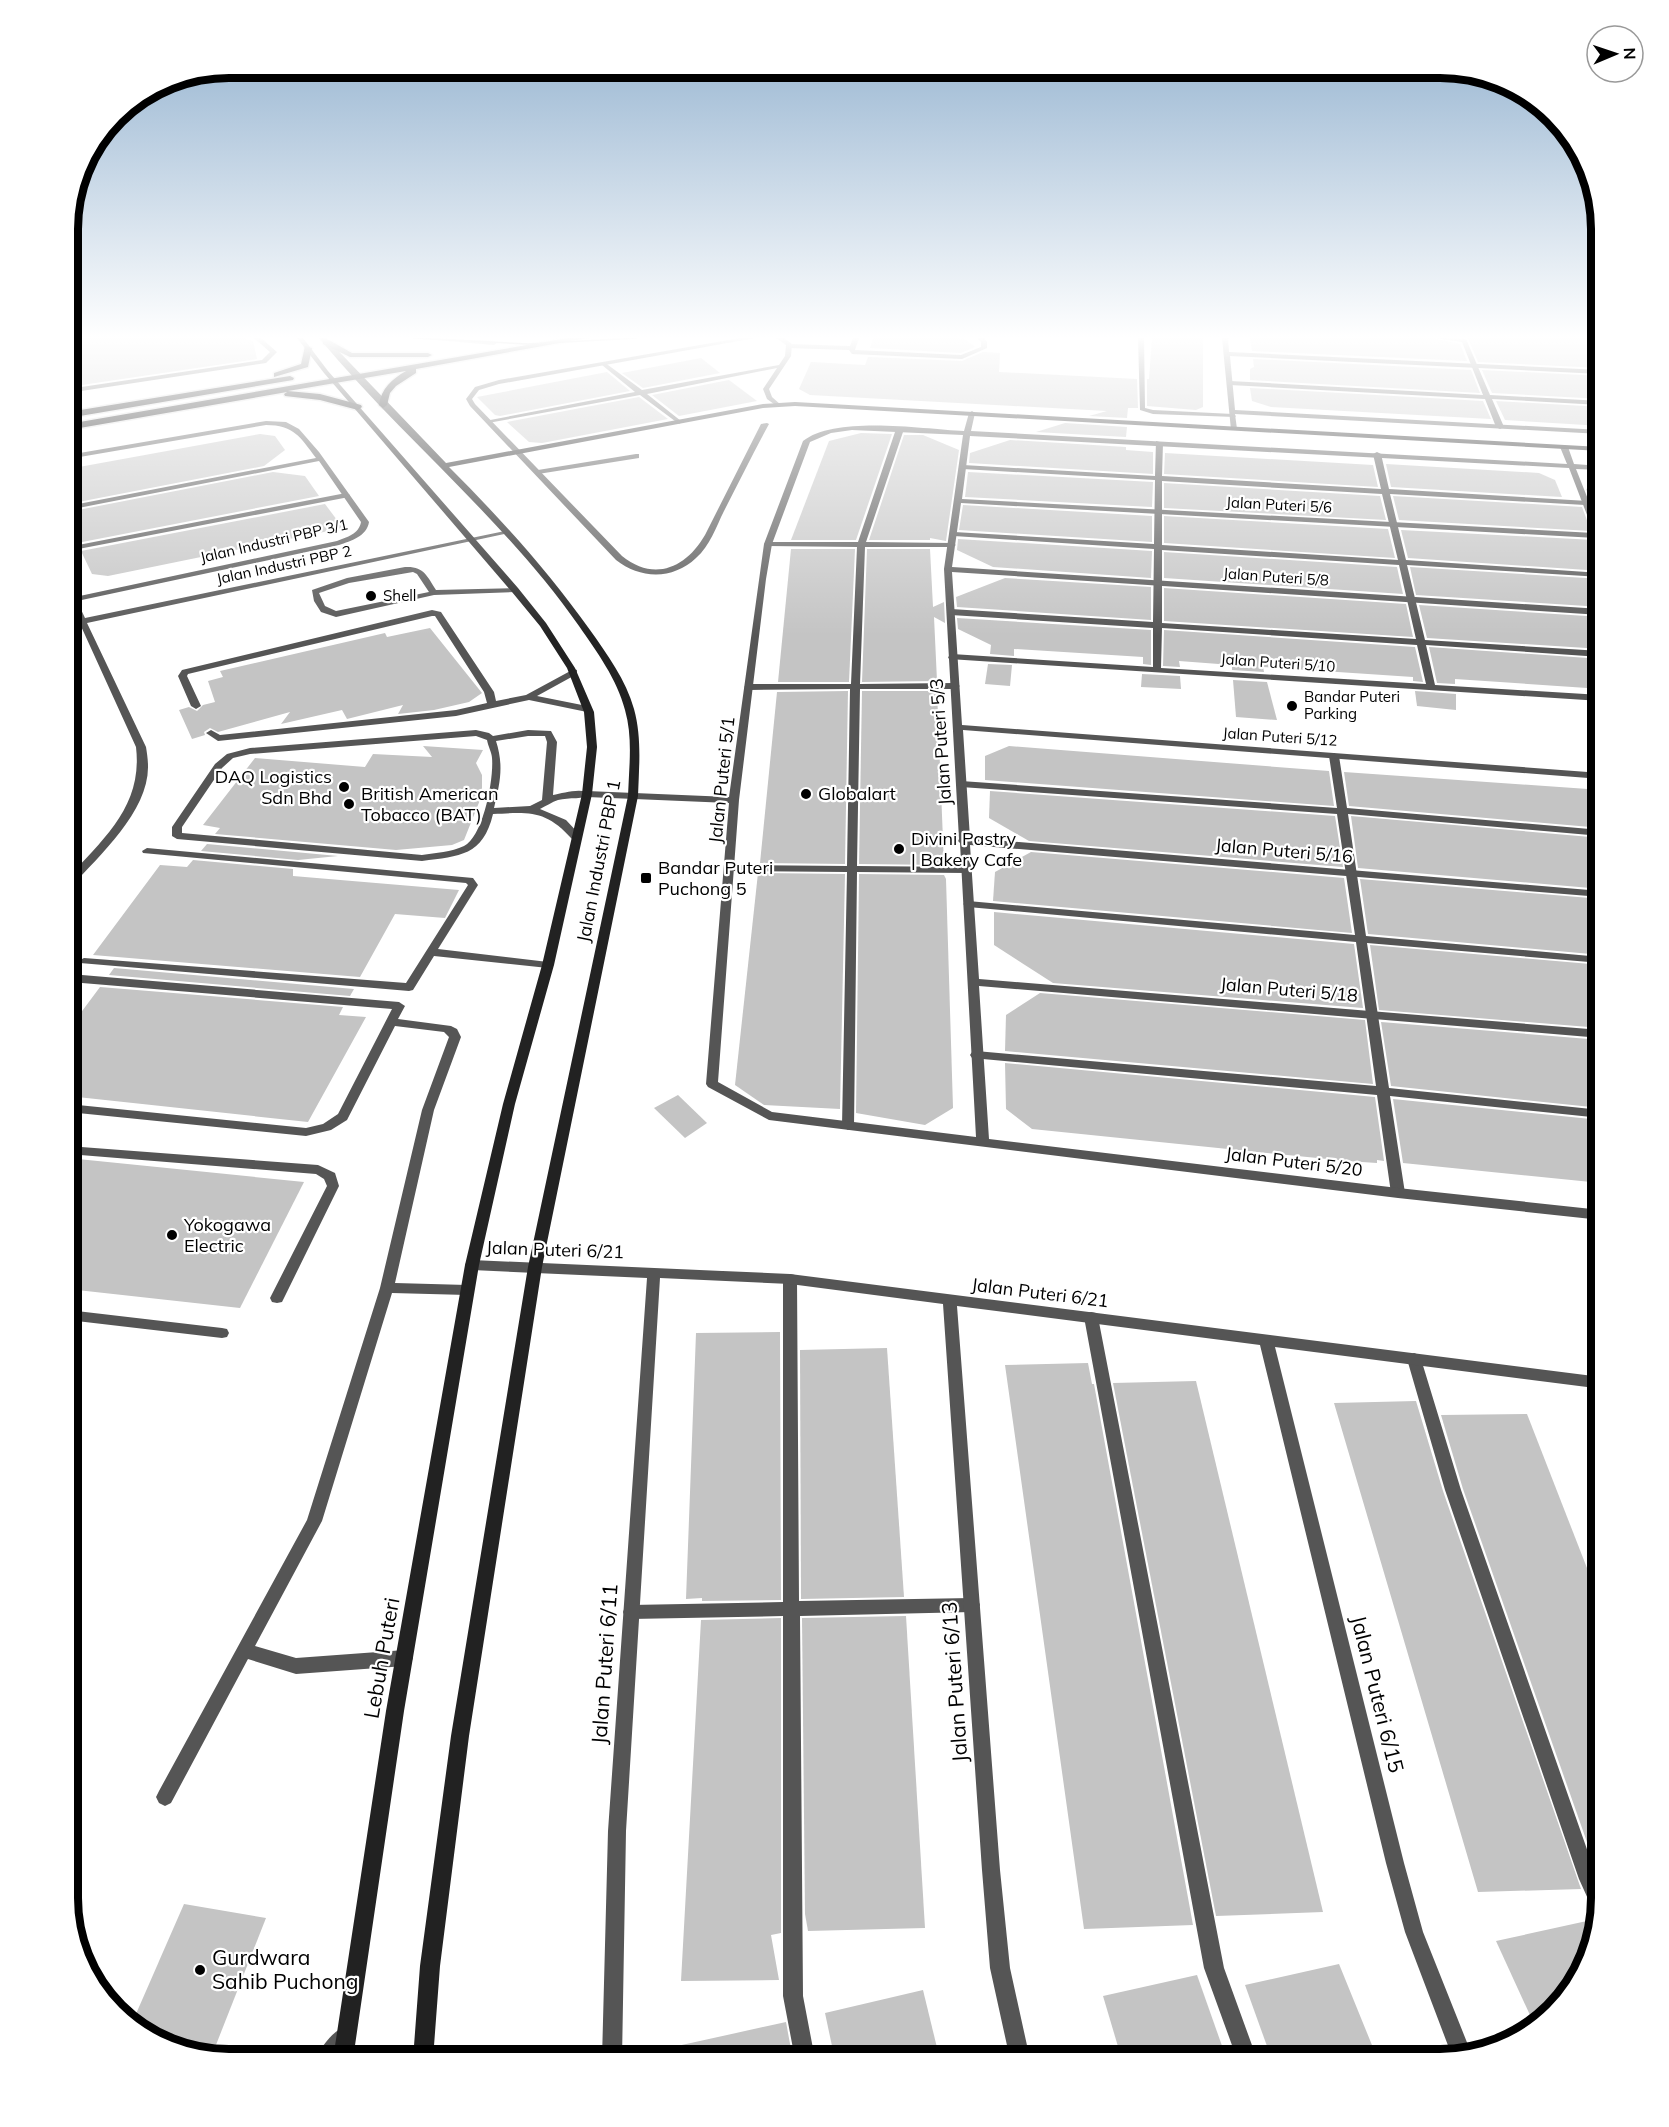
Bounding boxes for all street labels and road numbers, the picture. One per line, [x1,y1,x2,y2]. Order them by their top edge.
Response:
street label: Jalan Puteri 5/6 [1226,492,1332,517]
street label: Jalan Industri PBP 3/1 [198,514,350,567]
street label: Jalan Industri PBP 2 [215,541,353,588]
street label: Jalan Puteri 5/8 [1222,563,1330,590]
street label: Jalan Puteri 5/10 [1220,649,1336,676]
street label: Jalan Puteri 5/3 [925,678,956,806]
street label: Jalan Puteri 5/1 [703,715,740,844]
street label: Jalan Puteri 5/12 [1222,723,1338,750]
street label: Jalan Industri PBP 1 [571,778,626,944]
street label: Jalan Puteri 5/16 [1214,833,1354,868]
street label: Jalan Puteri 5/18 [1219,972,1359,1007]
street label: Jalan Puteri 5/20 [1224,1142,1364,1181]
street label: Jalan Puteri 6/21 [486,1236,624,1263]
street label: Jalan Puteri 6/21 [970,1273,1110,1312]
street label: Jalan Puteri 6/11 [585,1583,623,1745]
street label: Lebuh Puteri [358,1595,404,1720]
street label: Jalan Puteri 6/13 [935,1601,973,1763]
street label: Jalan Puteri 6/15 [1346,1612,1410,1775]

